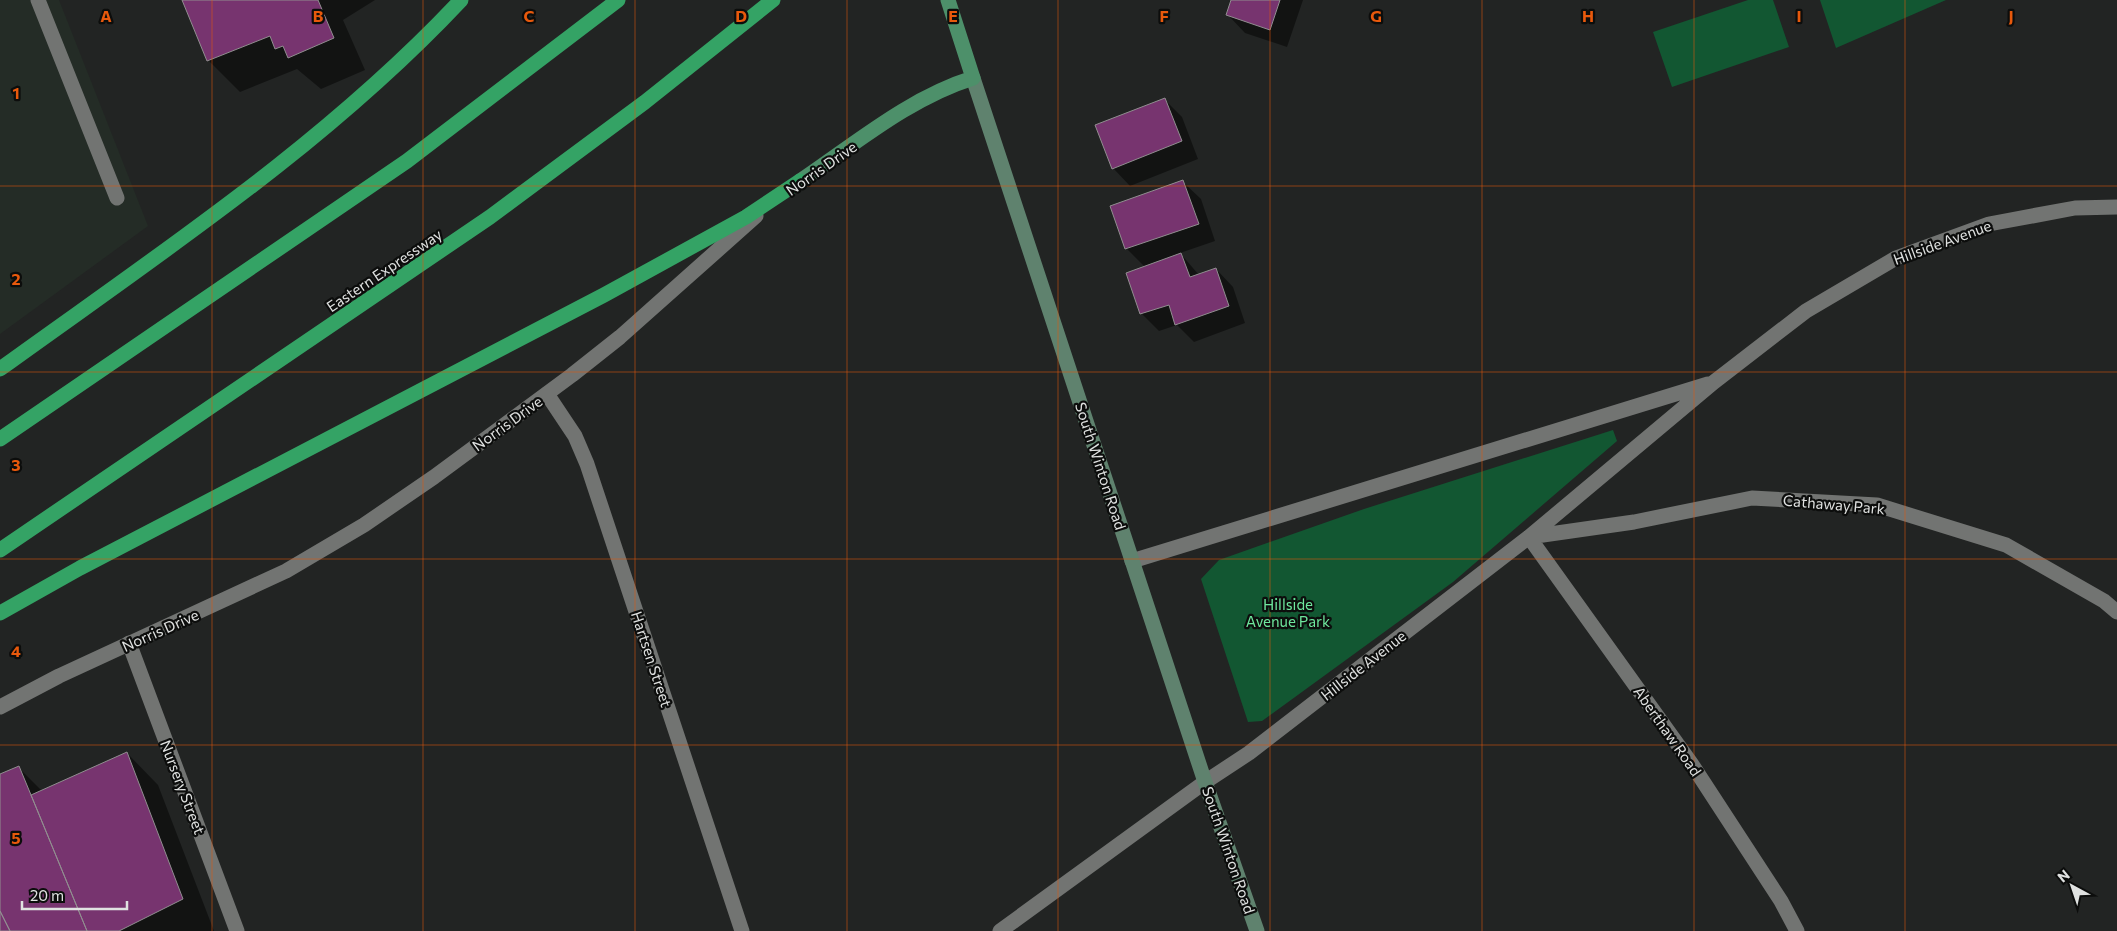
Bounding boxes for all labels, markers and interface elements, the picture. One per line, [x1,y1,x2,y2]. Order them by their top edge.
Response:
text: A [100,6,112,25]
text: B [313,6,324,25]
text: C [524,6,535,25]
text: D [735,6,747,25]
text: E [948,6,958,25]
text: F [1159,6,1169,25]
text: G [1370,6,1382,25]
text: H [1582,6,1594,25]
text: I [1796,6,1802,25]
text: J [2008,6,2014,25]
text: 1 [12,83,20,102]
street label: Norris Drive [782,137,860,199]
street label: Hillside Avenue [1891,216,1993,268]
street label: Eastern Expressway [323,225,445,315]
text: 2 [11,269,21,288]
street label: Norris Drive [469,392,546,454]
street label: South Winton Road [1072,400,1130,532]
text: 3 [11,455,21,474]
street label: Cathaway Park [1782,491,1886,517]
park label: Hillside Avenue Park [1246,595,1330,630]
street label: Norris Drive [119,605,201,655]
street label: Hartsen Street [628,609,676,709]
street label: Hillside Avenue [1317,626,1409,704]
text: 4 [11,641,21,660]
street label: Aberthaw Road [1630,683,1706,779]
street label: Nursery Street [157,737,209,837]
street label: South Winton Road [1199,784,1259,916]
text: 5 [11,828,21,847]
north arrow [2047,861,2097,911]
text: N [2054,866,2073,886]
scale bar [22,878,128,910]
text: 20 m [30,886,64,904]

